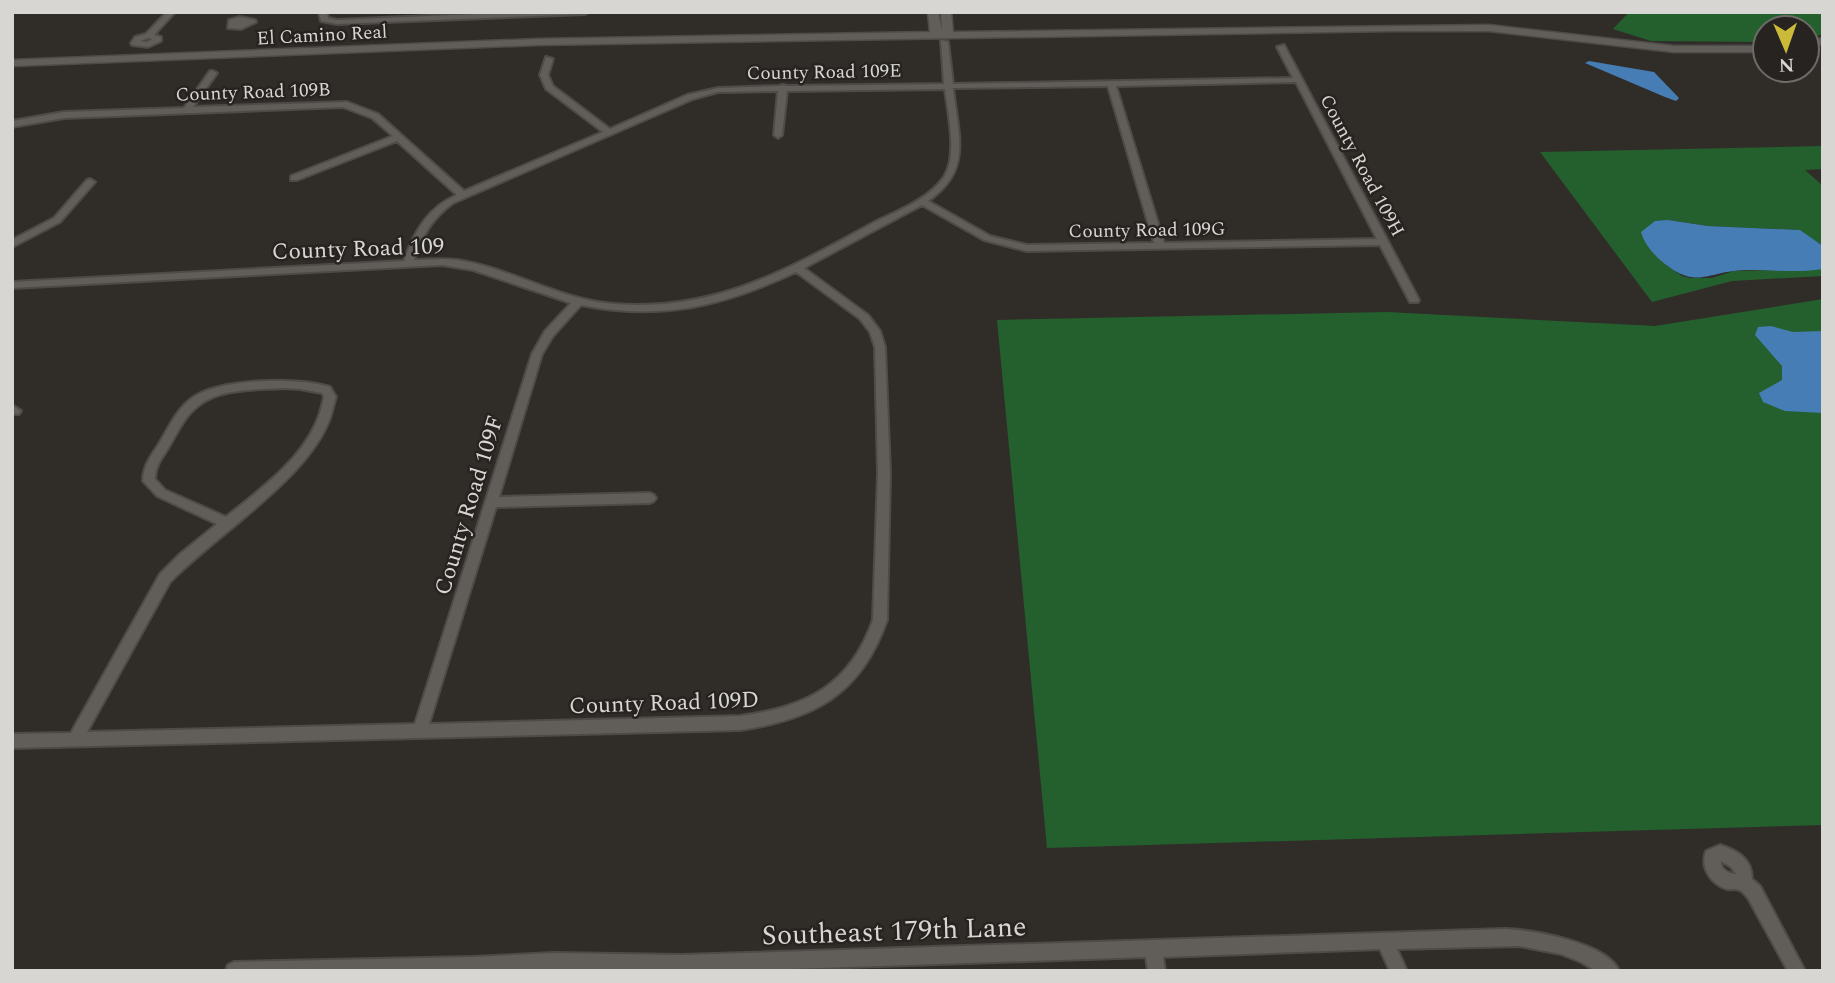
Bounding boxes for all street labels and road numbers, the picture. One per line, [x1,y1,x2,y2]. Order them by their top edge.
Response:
street label: El Camino Real [256,18,388,53]
street label: County Road 109E [746,57,902,88]
street label: County Road 109B [175,75,331,110]
street label: County Road 109H [1312,89,1412,242]
street label: County Road 109G [1068,215,1226,246]
street label: County Road 109 [271,229,445,270]
street label: County Road 109F [425,411,513,600]
street label: County Road 109D [568,683,760,724]
street label: Southeast 179th Lane [761,905,1027,958]

